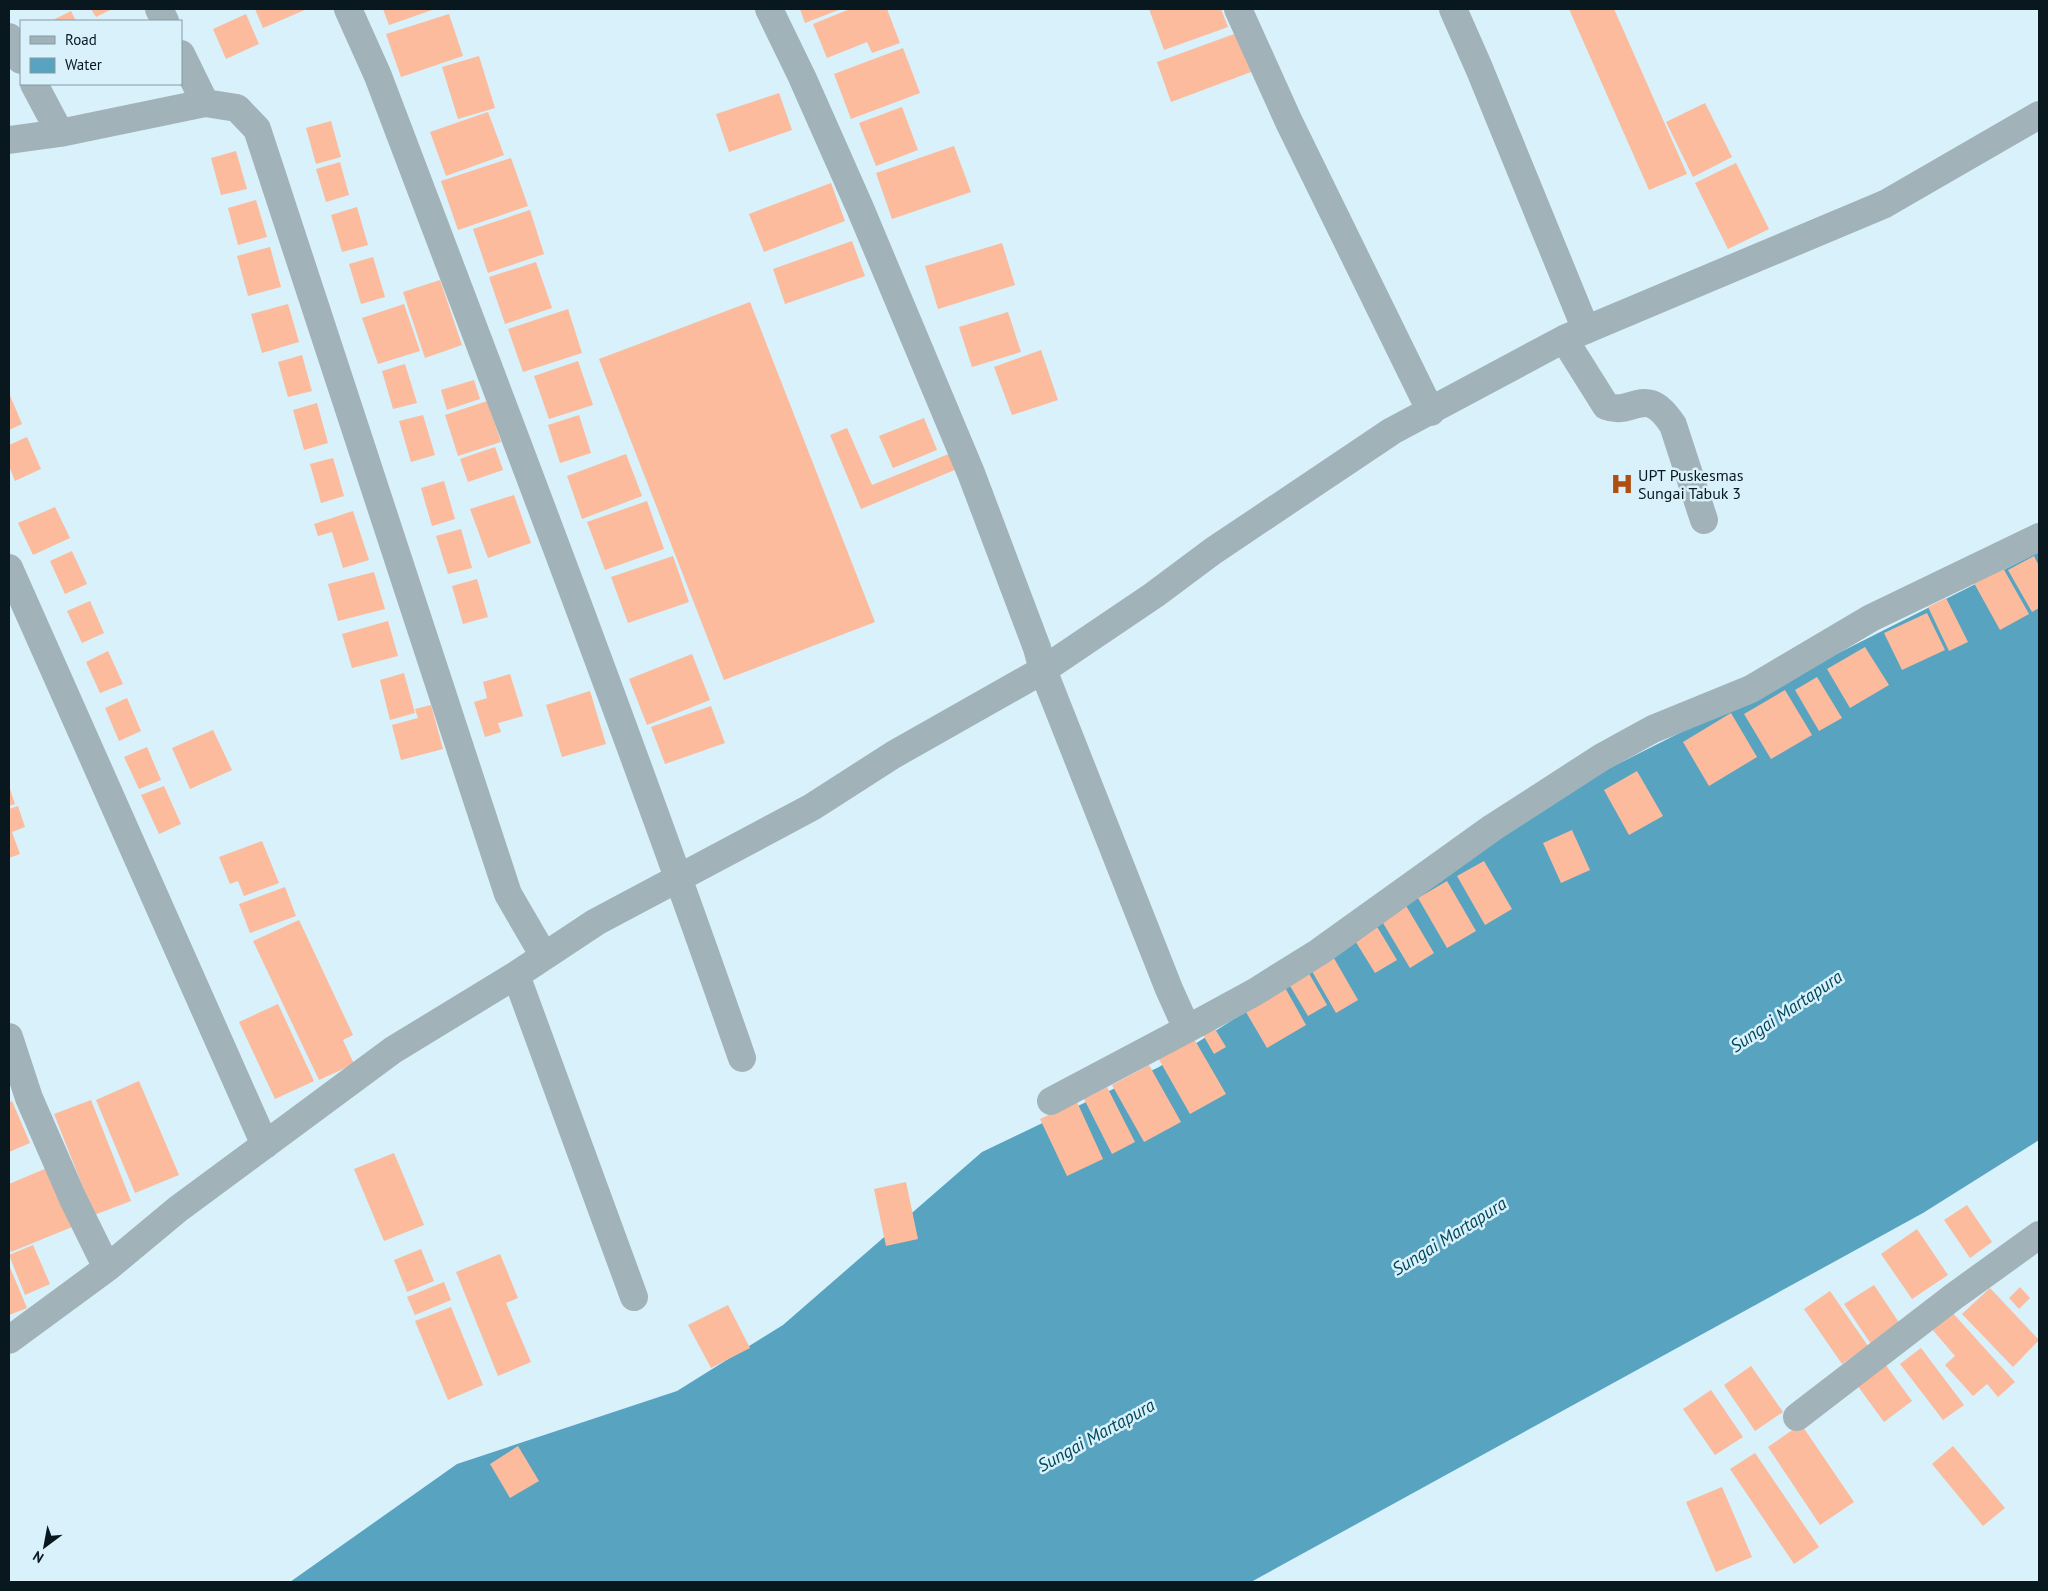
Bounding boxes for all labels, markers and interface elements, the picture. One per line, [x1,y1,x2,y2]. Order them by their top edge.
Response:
legend [20,20,182,85]
text: Road [65,30,97,49]
text: Water [65,55,102,74]
place label: UPT Puskesmas Sungai Tabuk 3 [1638,465,1744,503]
hospital icon: UPT Puskesmas Sungai Tabuk 3 [1609,471,1635,497]
water label: Sungai Martapura [1725,965,1847,1057]
water label: Sungai Martapura [1388,1192,1511,1280]
water label: Sungai Martapura [1033,1393,1159,1477]
north arrow [20,1521,70,1571]
text: N [29,1547,47,1567]

